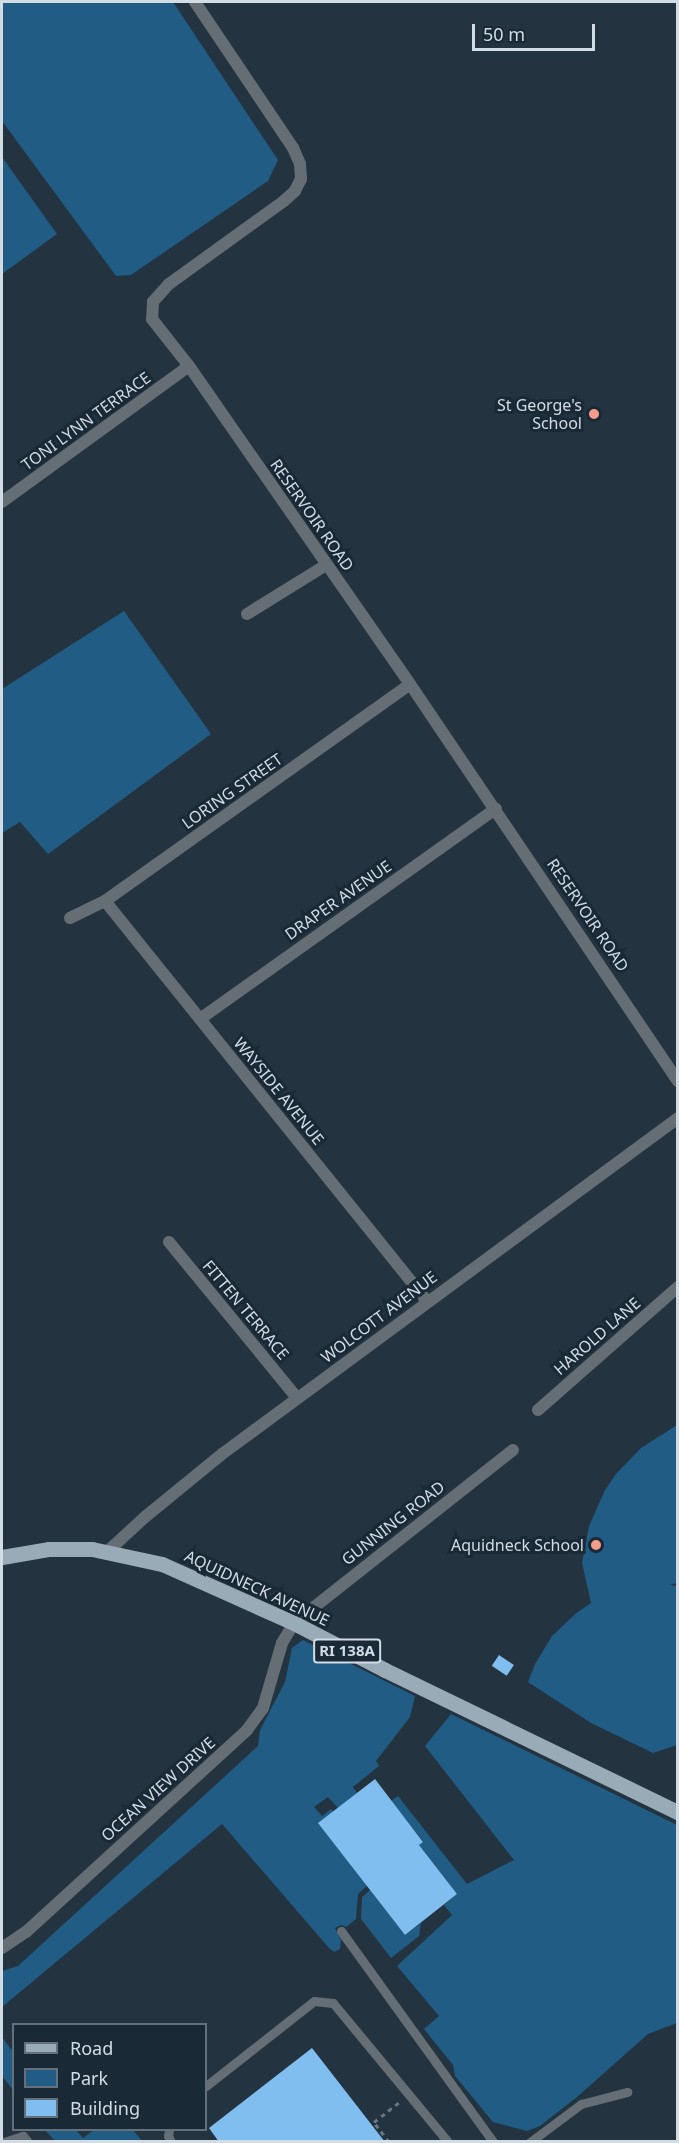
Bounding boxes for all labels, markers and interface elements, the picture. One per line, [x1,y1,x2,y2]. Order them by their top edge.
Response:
scale bar [475,12,598,50]
text: 50 m [483,22,525,46]
street label: TONI LYNN TERRACE [18,368,154,474]
place label: St George's School [497,395,582,433]
marker: St George's School [587,407,601,421]
street label: RESERVOIR ROAD [266,455,358,575]
street label: LORING STREET [178,749,286,833]
street label: RESERVOIR ROAD [543,855,633,975]
street label: DRAPER AVENUE [281,856,395,944]
street label: WAYSIDE AVENUE [230,1034,328,1148]
street label: FITTEN TERRACE [199,1256,293,1364]
street label: WOLCOTT AVENUE [317,1267,441,1367]
street label: HAROLD LANE [550,1293,644,1379]
street label: GUNNING ROAD [338,1477,448,1569]
place label: Aquidneck School [451,1535,584,1555]
marker: Aquidneck School [589,1538,603,1552]
street label: AQUIDNECK AVENUE [182,1546,332,1630]
road number: RI 138A [312,1639,382,1663]
street label: OCEAN VIEW DRIVE [97,1733,219,1845]
legend [12,2023,207,2131]
text: Road [70,2036,113,2060]
text: Park [70,2066,108,2090]
text: Building [70,2096,140,2120]

